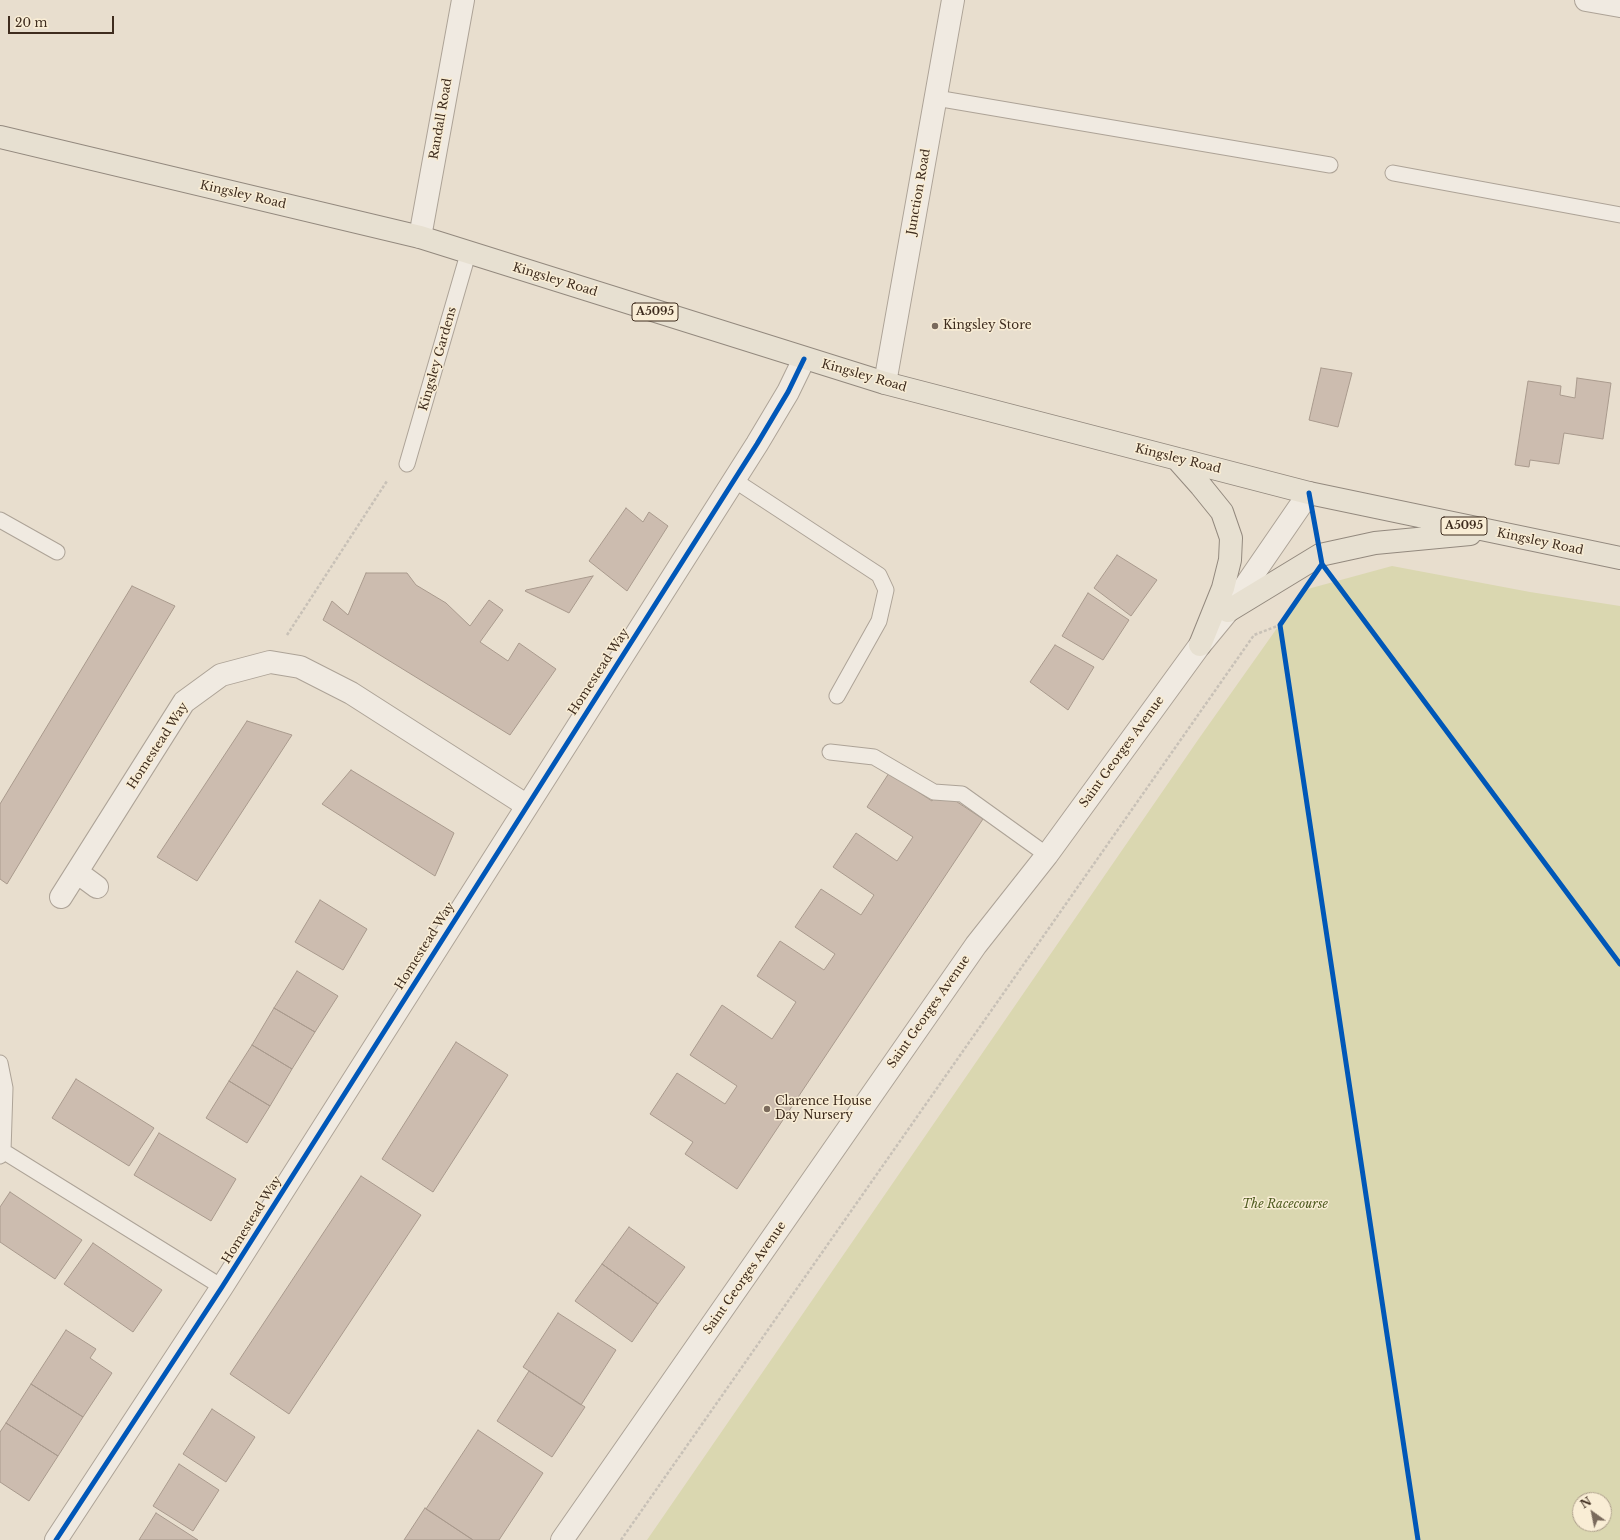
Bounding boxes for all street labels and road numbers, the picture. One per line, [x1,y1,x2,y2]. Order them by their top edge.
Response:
street label: Randall Road [427,77,455,161]
street label: Junction Road [904,148,934,236]
street label: Kingsley Road [199,178,287,212]
street label: Kingsley Road [511,260,599,300]
road number: A5095 [632,303,678,321]
street label: Kingsley Gardens [416,305,460,413]
street label: Kingsley Road [820,357,908,395]
street label: Kingsley Road [1134,441,1222,477]
road number: A5095 [1441,517,1487,535]
street label: Kingsley Road [1495,526,1585,558]
street label: Homestead Way [566,626,632,718]
street label: Saint Georges Avenue [1077,693,1167,811]
street label: Homestead Way [125,700,191,792]
street label: Homestead Way [392,900,458,992]
street label: Saint Georges Avenue [885,953,973,1071]
street label: Homestead Way [219,1174,285,1266]
street label: Saint Georges Avenue [701,1219,789,1337]

